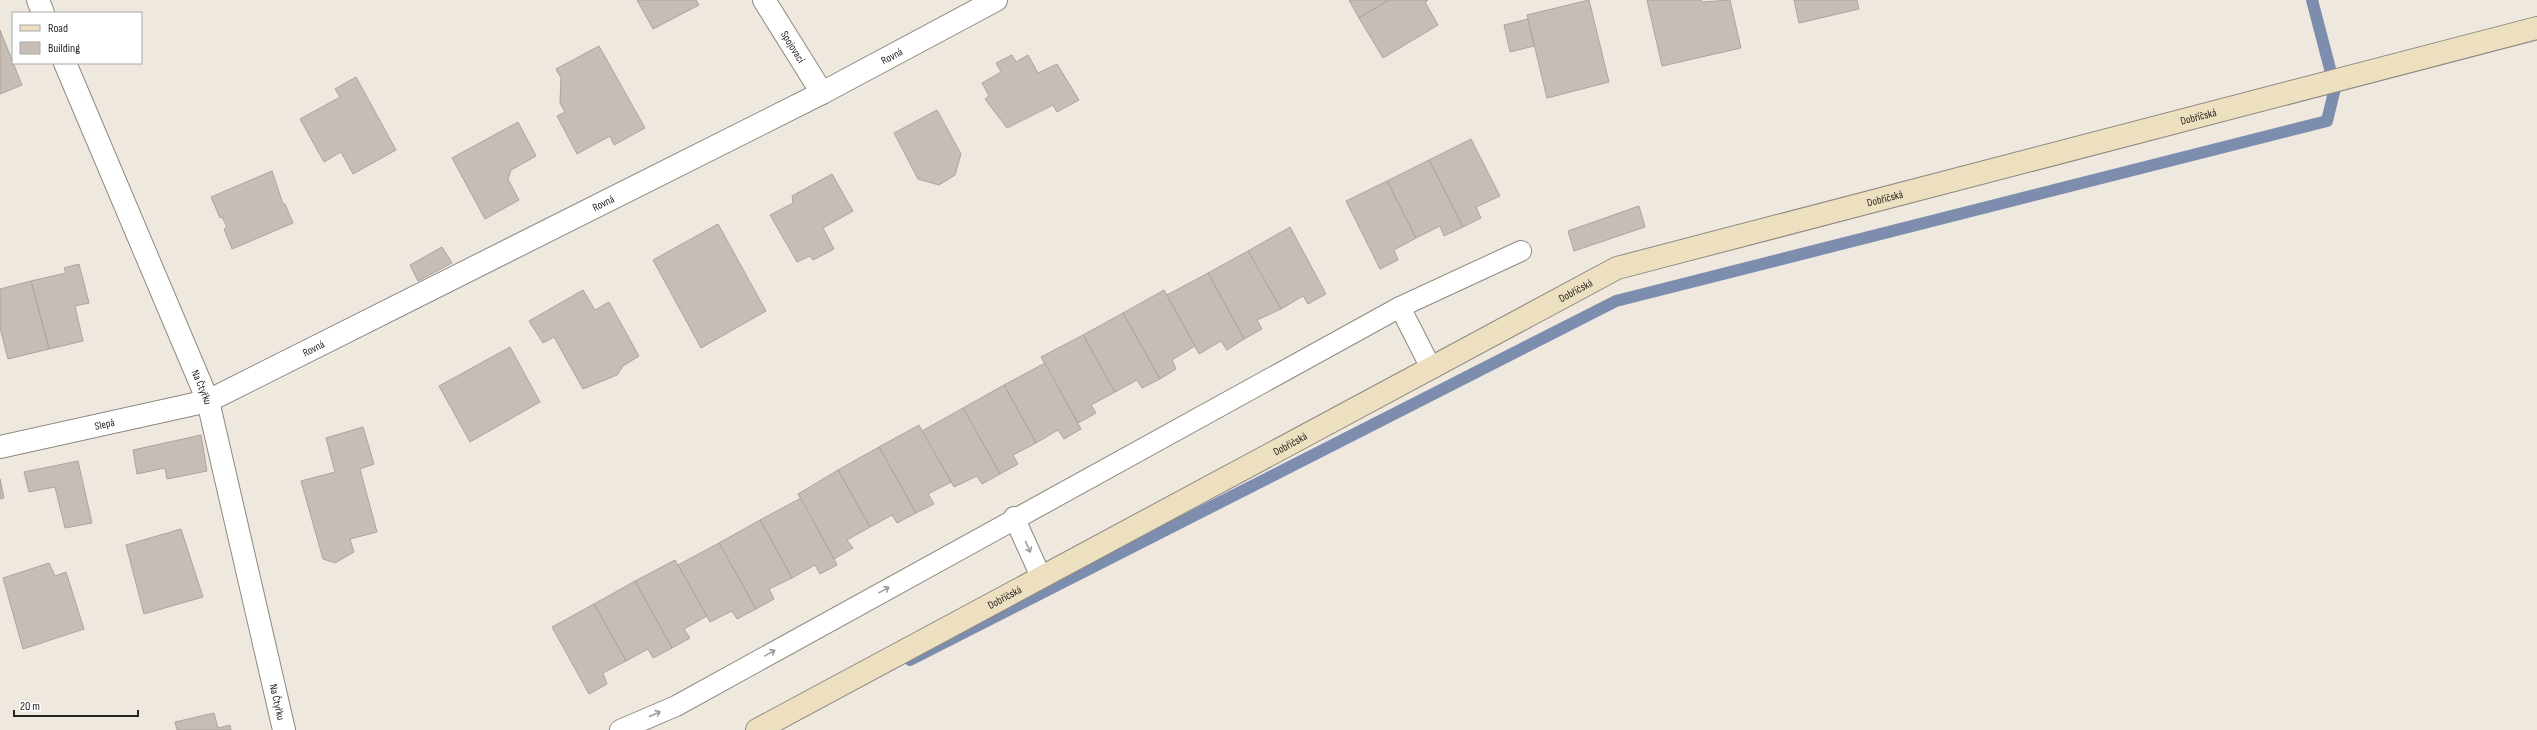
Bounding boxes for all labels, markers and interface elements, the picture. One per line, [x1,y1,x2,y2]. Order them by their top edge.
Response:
legend [12,12,142,64]
text: Road [48,21,68,36]
street label: Spojovací [778,29,808,66]
text: Building [48,41,80,56]
street label: Rovná [879,45,905,67]
street label: Dobříčská [2179,106,2218,128]
street label: Dobříčská [1866,188,1904,210]
street label: Rovná [590,192,616,214]
street label: Dobříčská [1556,276,1595,305]
street label: Rovná [301,338,327,359]
street label: Na Čtyřku [189,368,215,406]
street label: Slepá [93,416,116,433]
street label: Dobříčská [1271,430,1309,459]
one-way arrow [1025,541,1032,553]
street label: Dobříčská [986,583,1024,612]
one-way arrow [878,586,890,593]
one-way arrow [764,649,776,657]
street label: Na Čtyřku [267,683,288,722]
scale bar [14,692,138,718]
text: 20 m [20,699,40,714]
one-way arrow [649,710,661,718]

